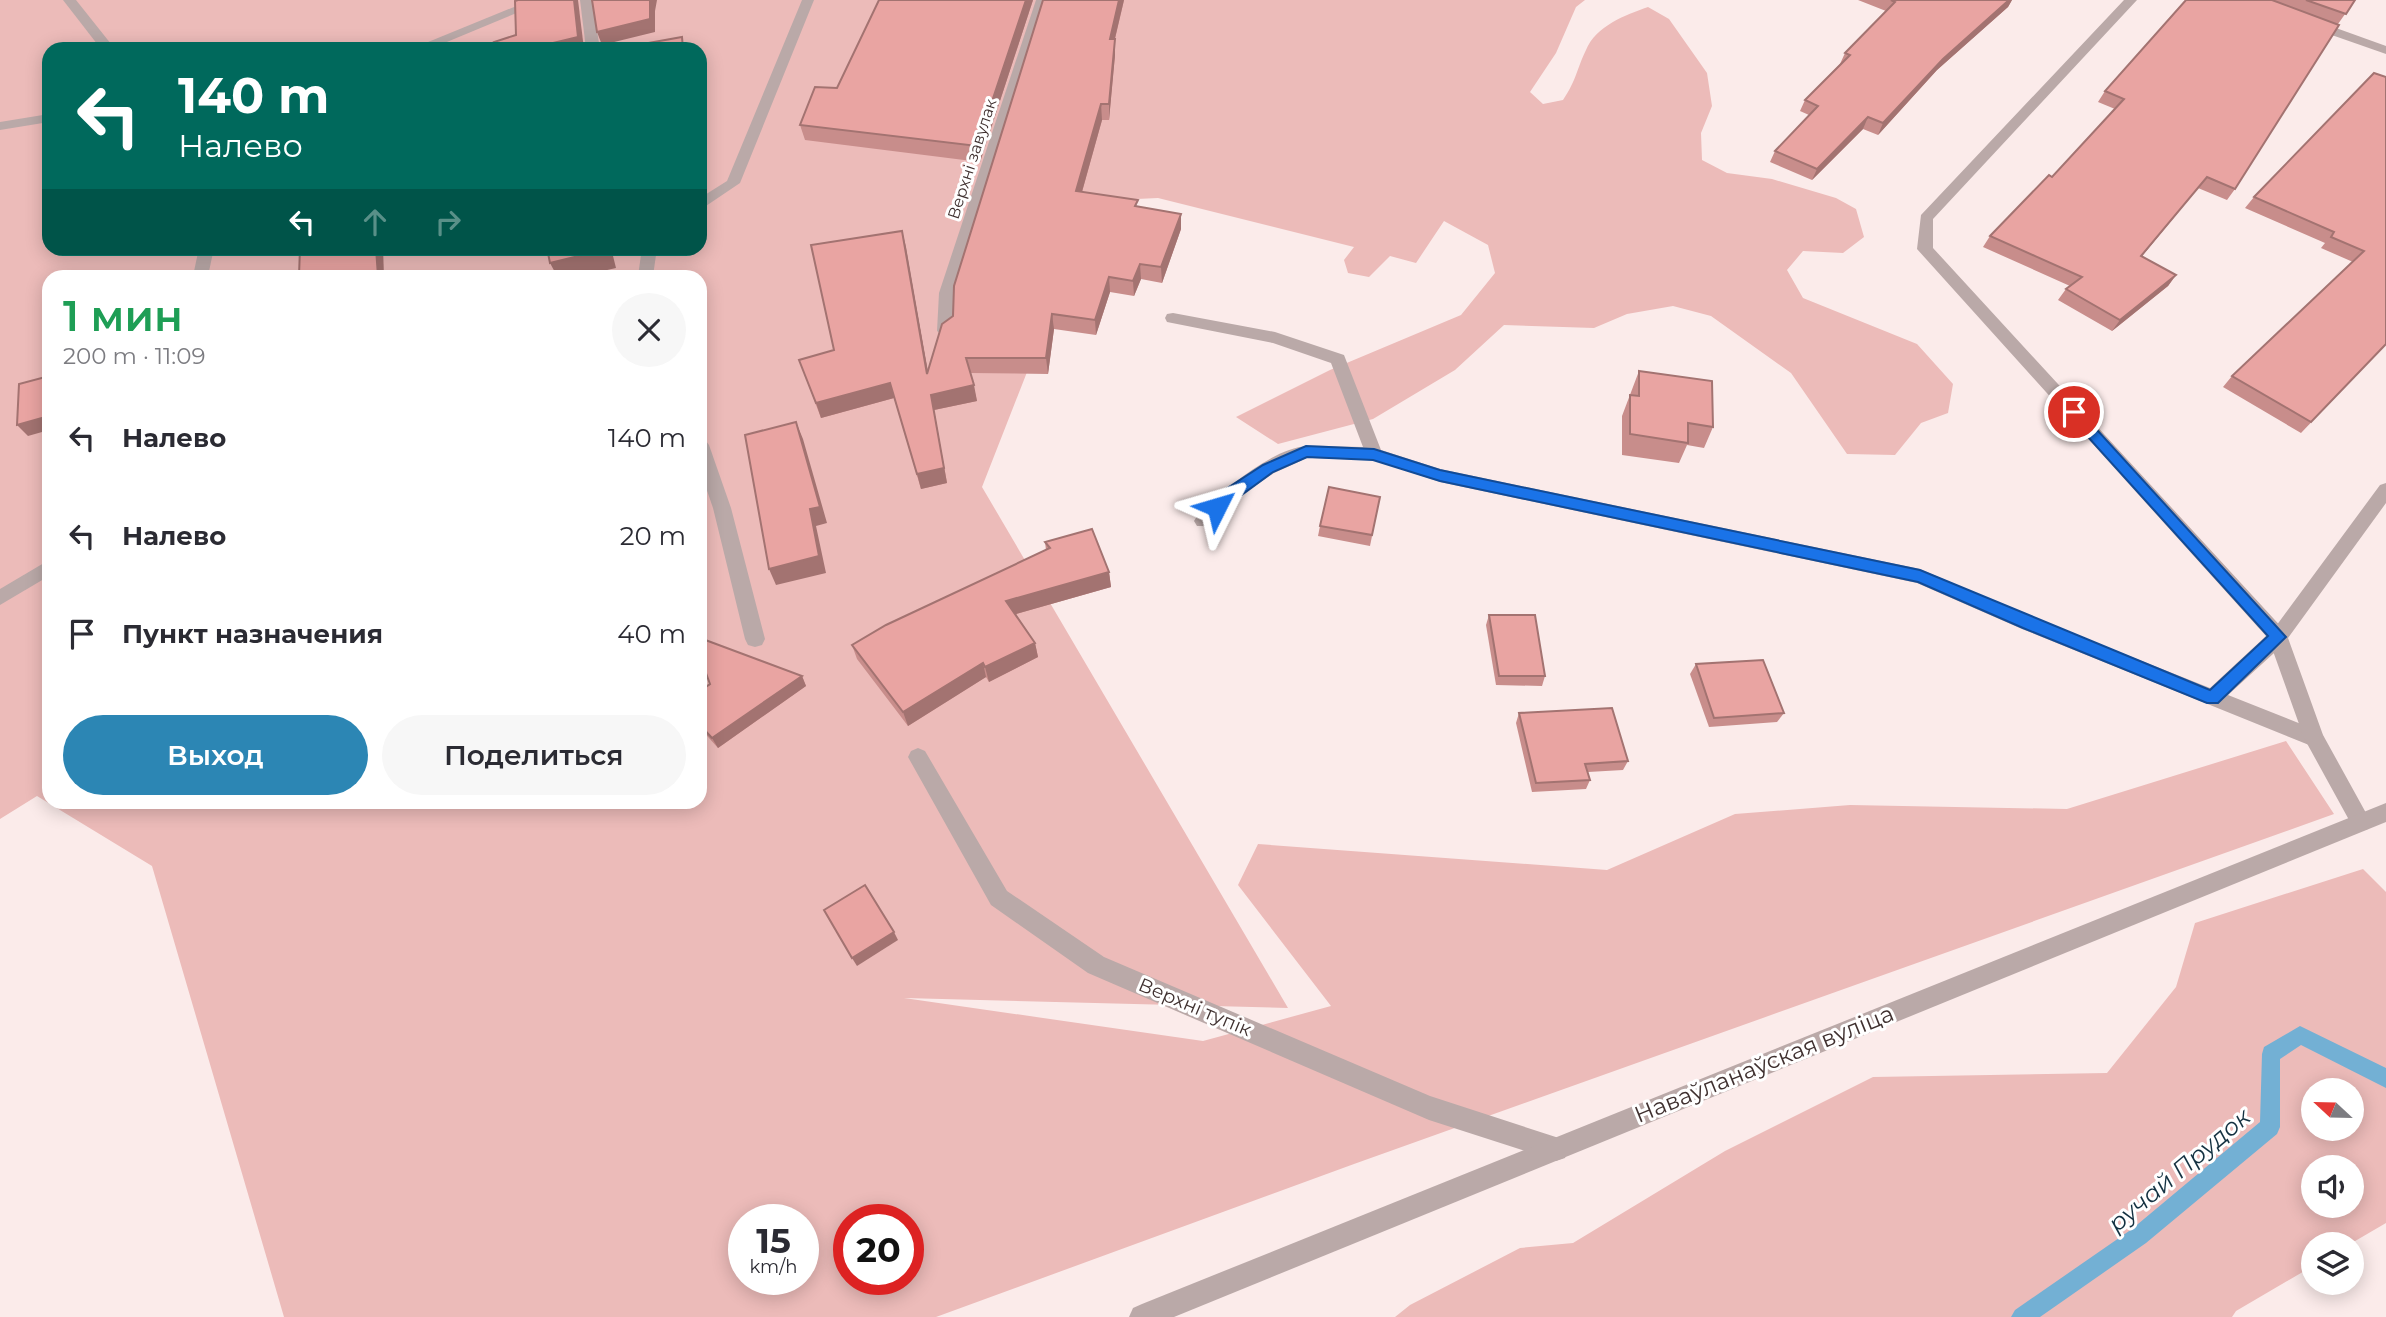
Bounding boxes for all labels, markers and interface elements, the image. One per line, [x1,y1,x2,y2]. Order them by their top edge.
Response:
text: 140 m [178,66,330,125]
icon: left [63,70,154,161]
street label: Верхні завулак [944,96,1001,221]
text: Налево [178,126,303,165]
icon: left [283,203,321,241]
icon: ahead [356,203,394,241]
icon: right [429,203,467,241]
text: 1 мин [63,290,183,342]
button: close [612,293,686,367]
text: 200 m · 11:09 [63,342,205,370]
pin [2044,382,2104,442]
icon: arrive [2055,393,2093,431]
icon: left [63,419,101,457]
text: Налево [122,422,226,454]
text: 140 m [608,422,686,454]
position arrow [1180,470,1254,544]
icon: left [63,517,101,555]
text: Налево [122,520,226,552]
text: 20 m [620,520,686,552]
icon: arrive [63,615,101,653]
text: Пункт назначения [122,618,383,650]
text: 40 m [617,618,686,650]
button: Выход [63,715,368,795]
button: Поделиться [382,715,686,795]
street label: Верхні тупік [1135,973,1255,1041]
street label: Наваўланаўская вуліца [1630,999,1898,1129]
north arrow [2301,1078,2364,1141]
map controls [2301,1078,2364,1295]
water label: ручай Прудок [2102,1101,2257,1238]
button: sound [2301,1155,2364,1218]
speed limit sign: 20 [833,1204,924,1295]
text: 15 [756,1219,791,1262]
button: layers [2301,1232,2364,1295]
text: km/h [749,1256,798,1278]

